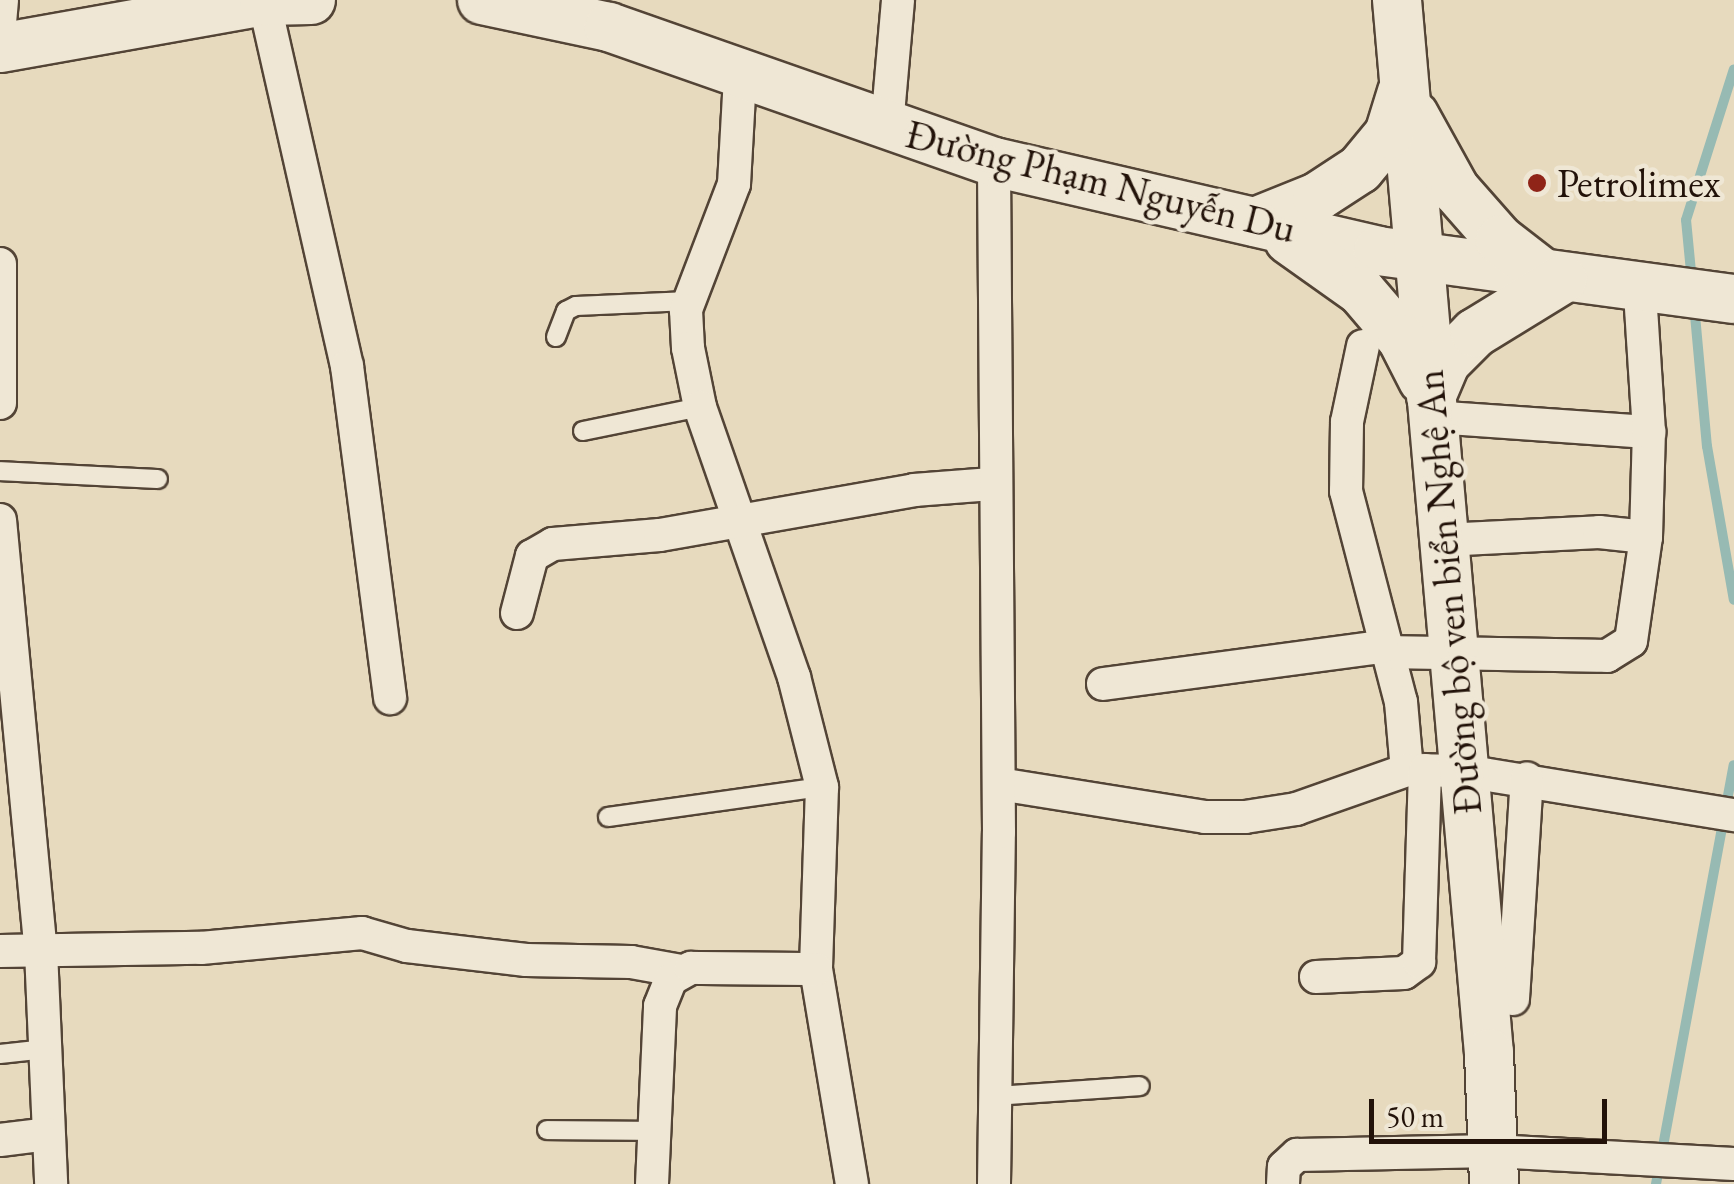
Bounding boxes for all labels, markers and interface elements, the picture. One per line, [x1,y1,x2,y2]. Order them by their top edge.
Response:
street label: Đường Phạm Nguyễn Du [901,109,1301,253]
place label: Petrolimex [1557,159,1721,207]
marker: Petrolimex [1526,172,1548,194]
street label: Đường bộ ven biển Nghệ An [1405,368,1491,816]
scale bar [1374,1079,1612,1141]
text: 50 m [1386,1097,1444,1136]

